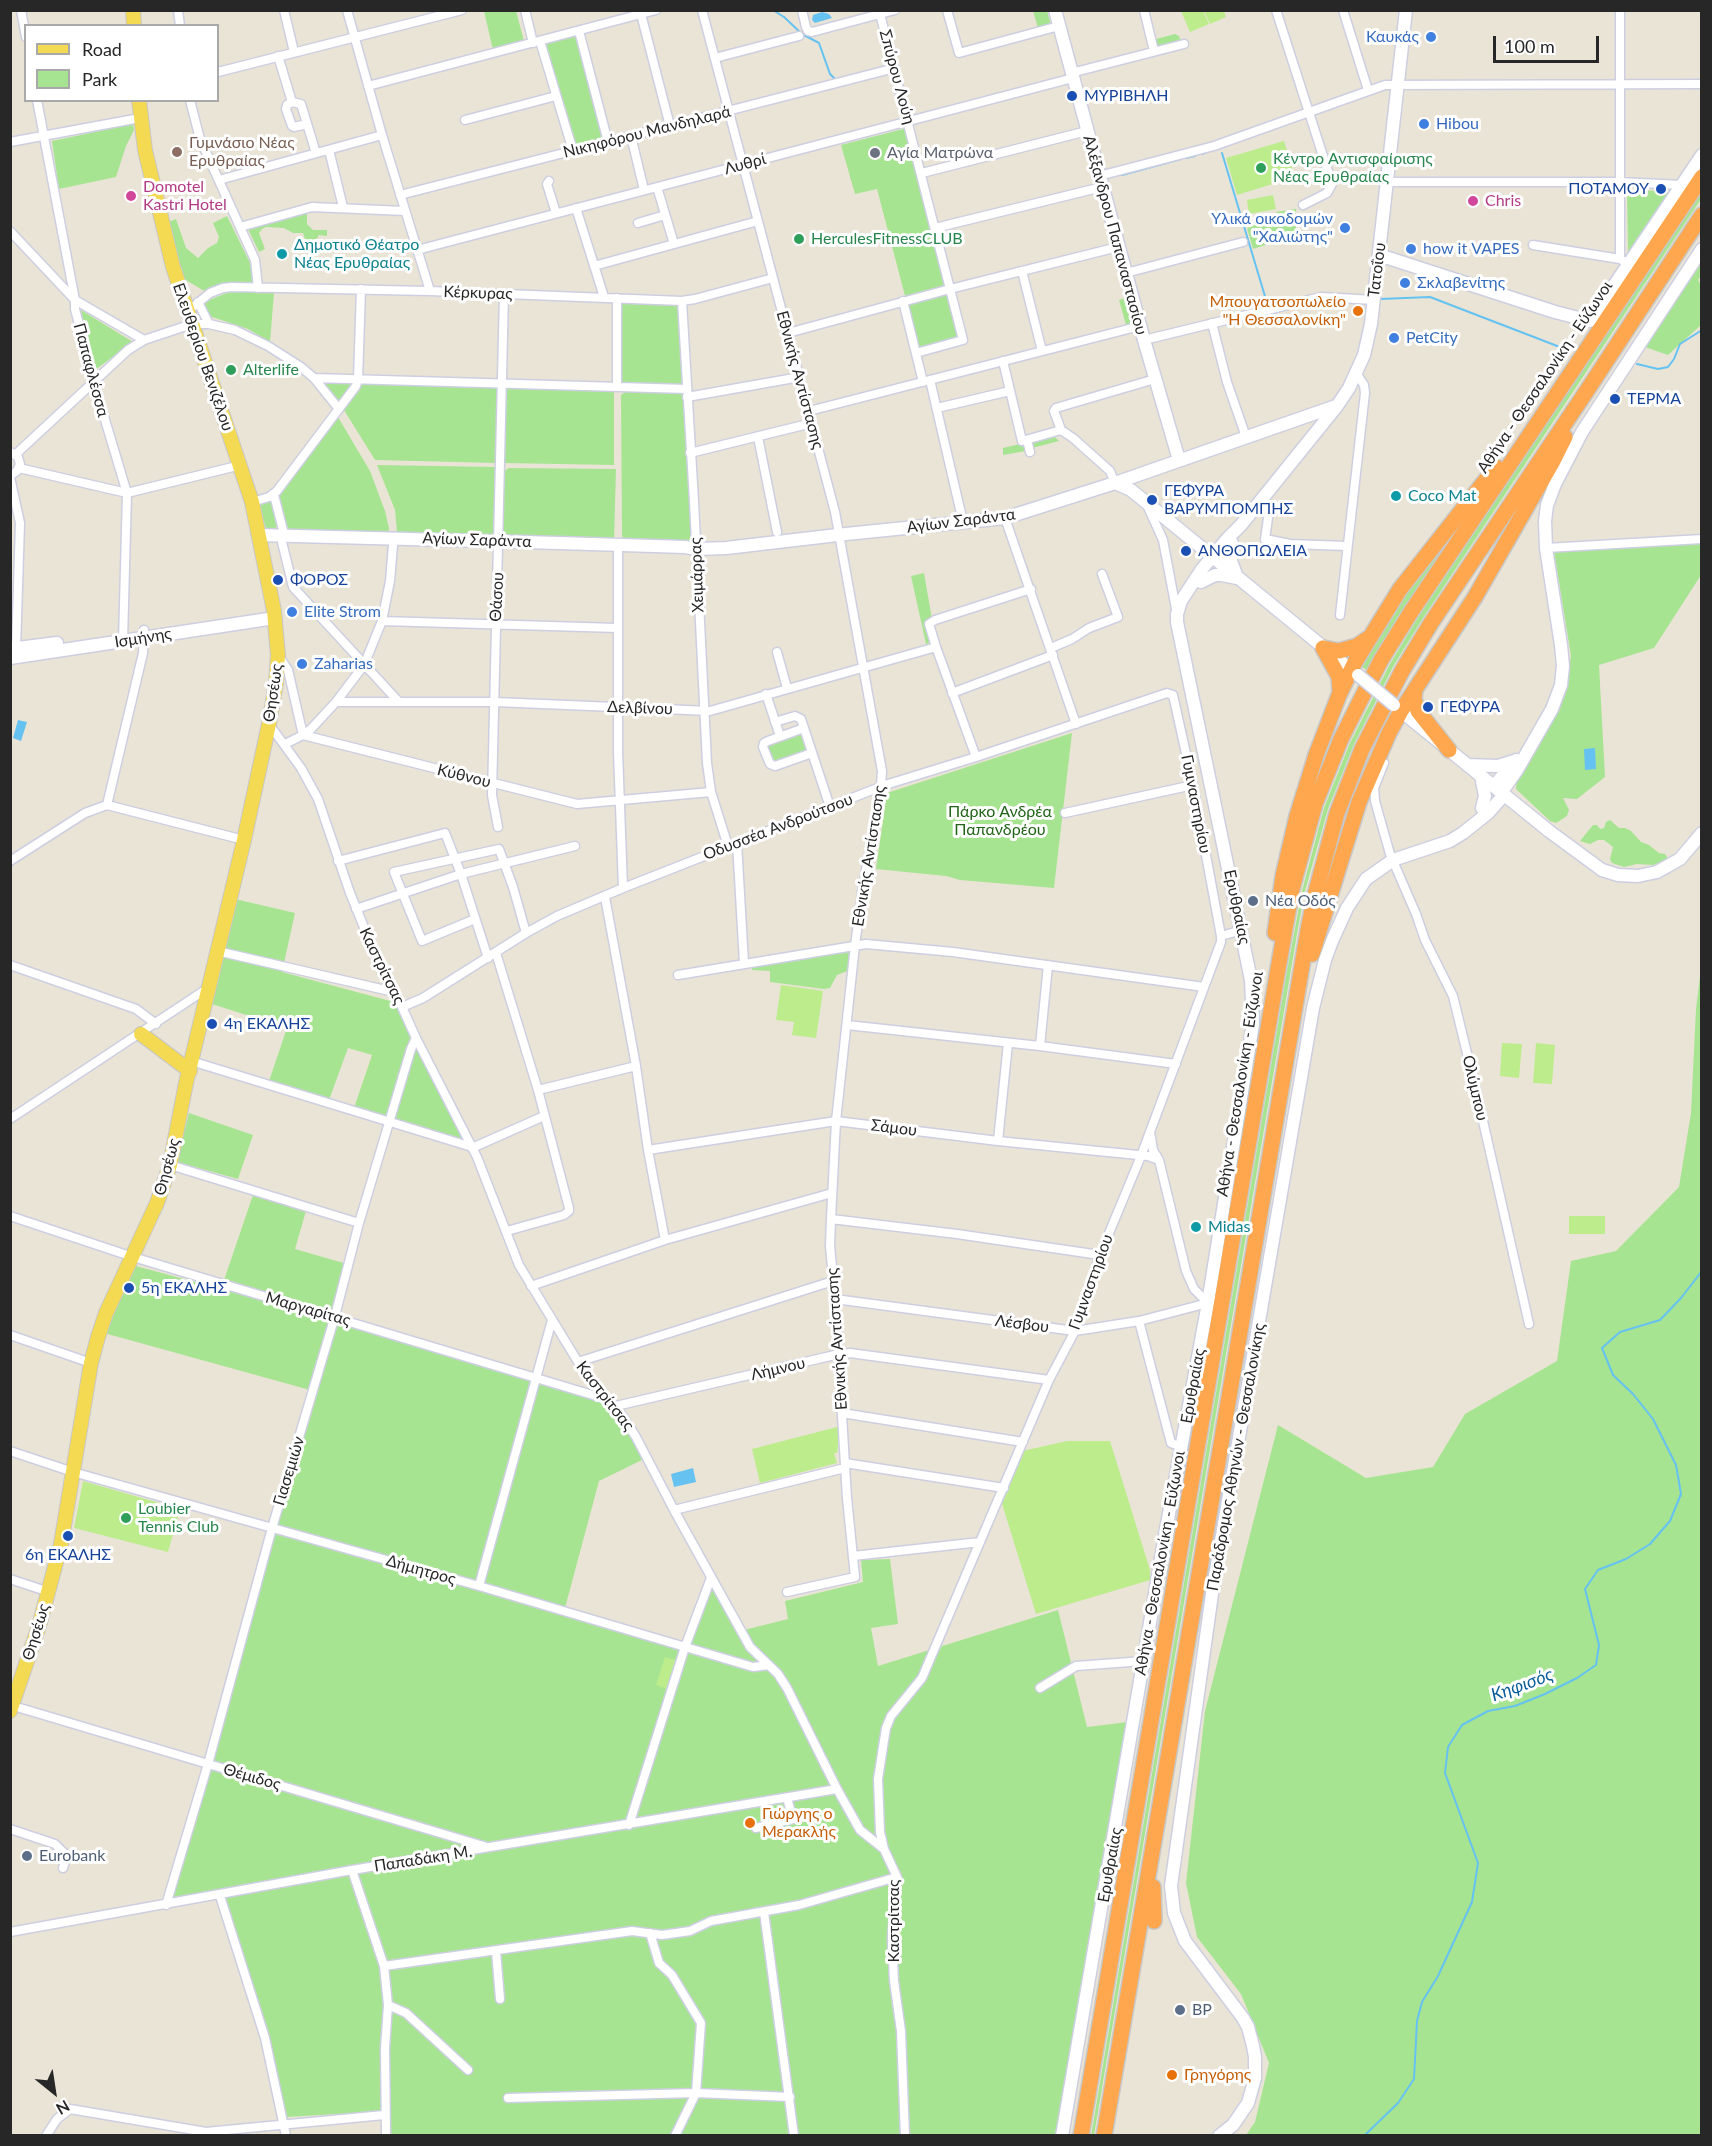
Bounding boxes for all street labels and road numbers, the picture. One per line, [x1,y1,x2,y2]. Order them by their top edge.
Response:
street label: Σπύρου Λούη [875,28,919,126]
street label: Νικηφόρου Μανδηλαρά [561,102,733,162]
street label: Αλέξανδρου Παπαναστασίου [1079,133,1151,337]
street label: Λυθρί [722,149,768,179]
street label: Τατοΐου [1364,241,1390,299]
street label: Αθήνα - Θεσσαλονίκη - Εύζωνοι [1473,277,1617,477]
street label: Ελευθερίου Βενιζέλου [169,280,237,434]
street label: Κέρκυρας [443,282,513,304]
street label: Εθνικής Αντίστασης [772,309,828,451]
street label: Παπαφλέσσα [69,321,113,419]
street label: Αγίων Σαράντα [906,505,1016,537]
street label: Αγίων Σαράντα [422,528,532,552]
street label: Χειμάρρας [686,537,708,613]
street label: Θάσου [486,572,508,622]
street label: Ισμήνης [113,624,173,652]
street label: Θησέως [259,663,287,723]
street label: Δελβίνου [607,697,673,719]
street label: Γυμναστηρίου [1177,753,1215,855]
street label: Κύθνου [435,760,493,792]
street label: Εθνικής Αντίστασης [848,784,890,928]
street label: Οδυσσέα Ανδρούτσου [700,790,856,864]
street label: Ερυθραίας [1220,868,1254,946]
street label: Καστρίτσας [355,925,409,1007]
street label: Αθήνα - Θεσσαλονίκη - Εύζωνοι [1213,970,1267,1198]
street label: Ολύμπου [1458,1053,1492,1123]
street label: Σάμου [870,1116,918,1140]
street label: Θησέως [150,1136,184,1198]
street label: Γυμναστηρίου [1065,1232,1117,1332]
street label: Εθνικής Αντίστασης [822,1267,852,1411]
street label: Μαργαρίτας [263,1288,353,1330]
street label: Λέσβου [994,1311,1050,1337]
street label: Παράδρομος Αθηνών - Θεσσαλονίκης [1203,1322,1269,1592]
street label: Ερυθραίας [1177,1347,1209,1425]
street label: Λήμνου [749,1353,807,1385]
street label: Καστρίτσας [572,1357,638,1435]
street label: Γιασεμιών [269,1434,309,1508]
street label: Αθήνα - Θεσσαλονίκη - Εύζωνοι [1131,1449,1189,1677]
street label: Δήμητρος [384,1551,458,1589]
street label: Θησέως [18,1601,54,1663]
street label: Θέμιδος [221,1760,283,1794]
street label: Ερυθραίας [1094,1826,1126,1904]
street label: Παπαδάκη Μ. [373,1842,473,1876]
street label: Καστρίτσας [884,1880,904,1962]

